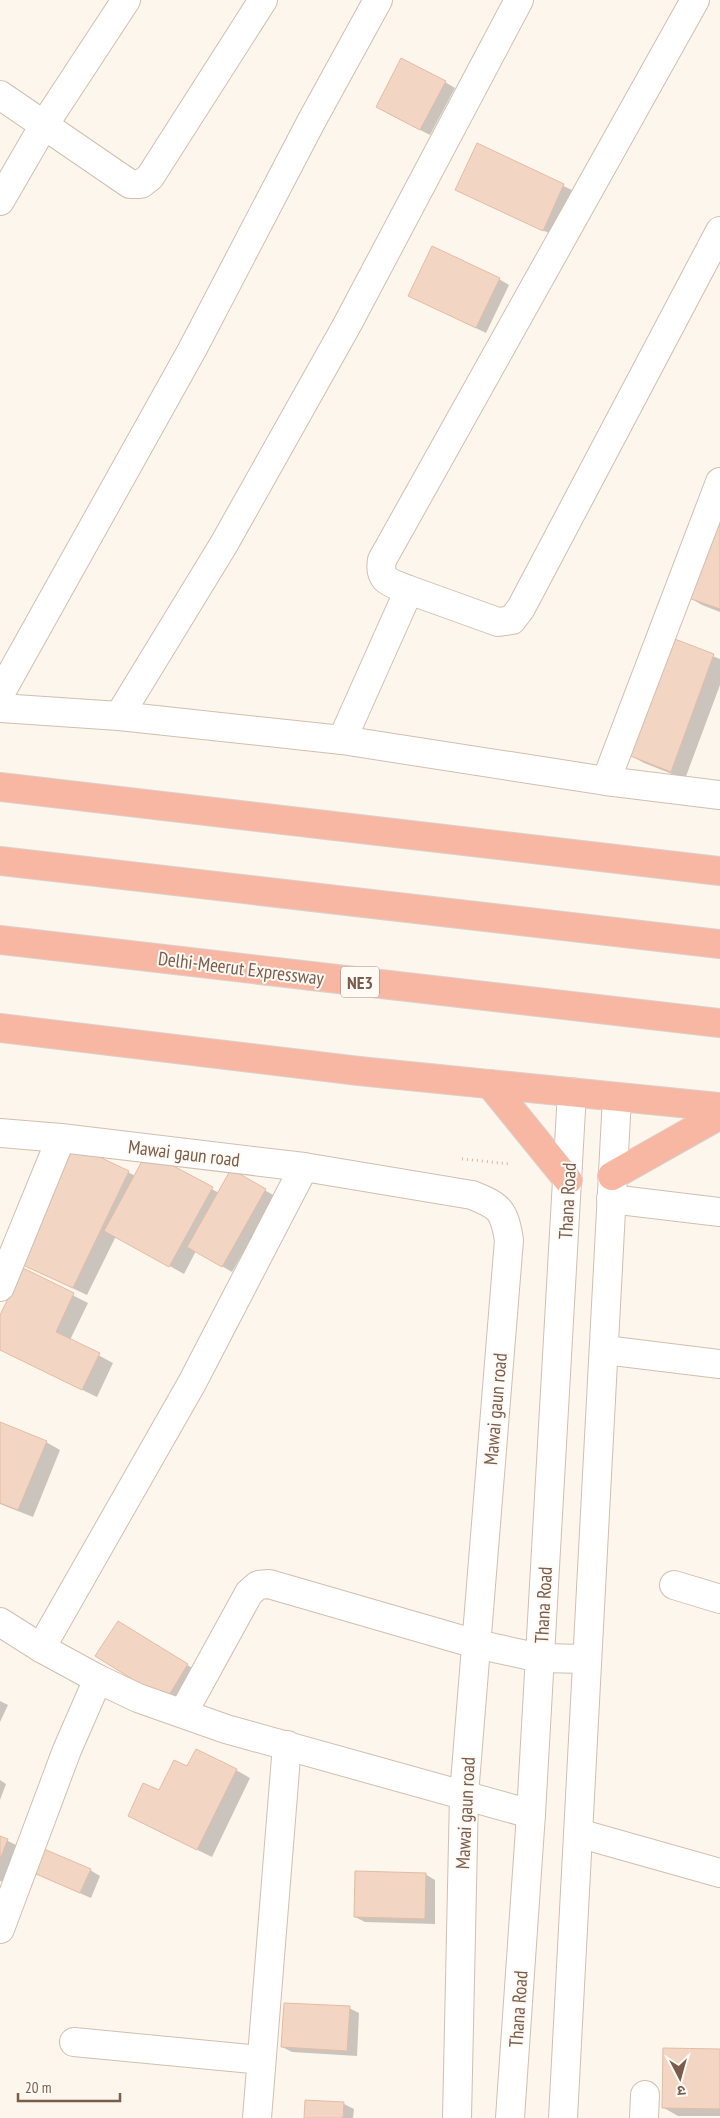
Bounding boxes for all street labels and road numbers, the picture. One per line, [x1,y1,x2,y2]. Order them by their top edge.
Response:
street label: Delhi-Meerut Expressway [157,946,326,990]
road number: NE3 [341,966,379,998]
street label: Mawai gaun road [127,1134,241,1172]
street label: Thana Road [553,1162,581,1240]
street label: Mawai gaun road [478,1352,512,1466]
street label: Thana Road [529,1566,557,1644]
street label: Mawai gaun road [450,1756,480,1870]
street label: Thana Road [503,1970,533,2048]

